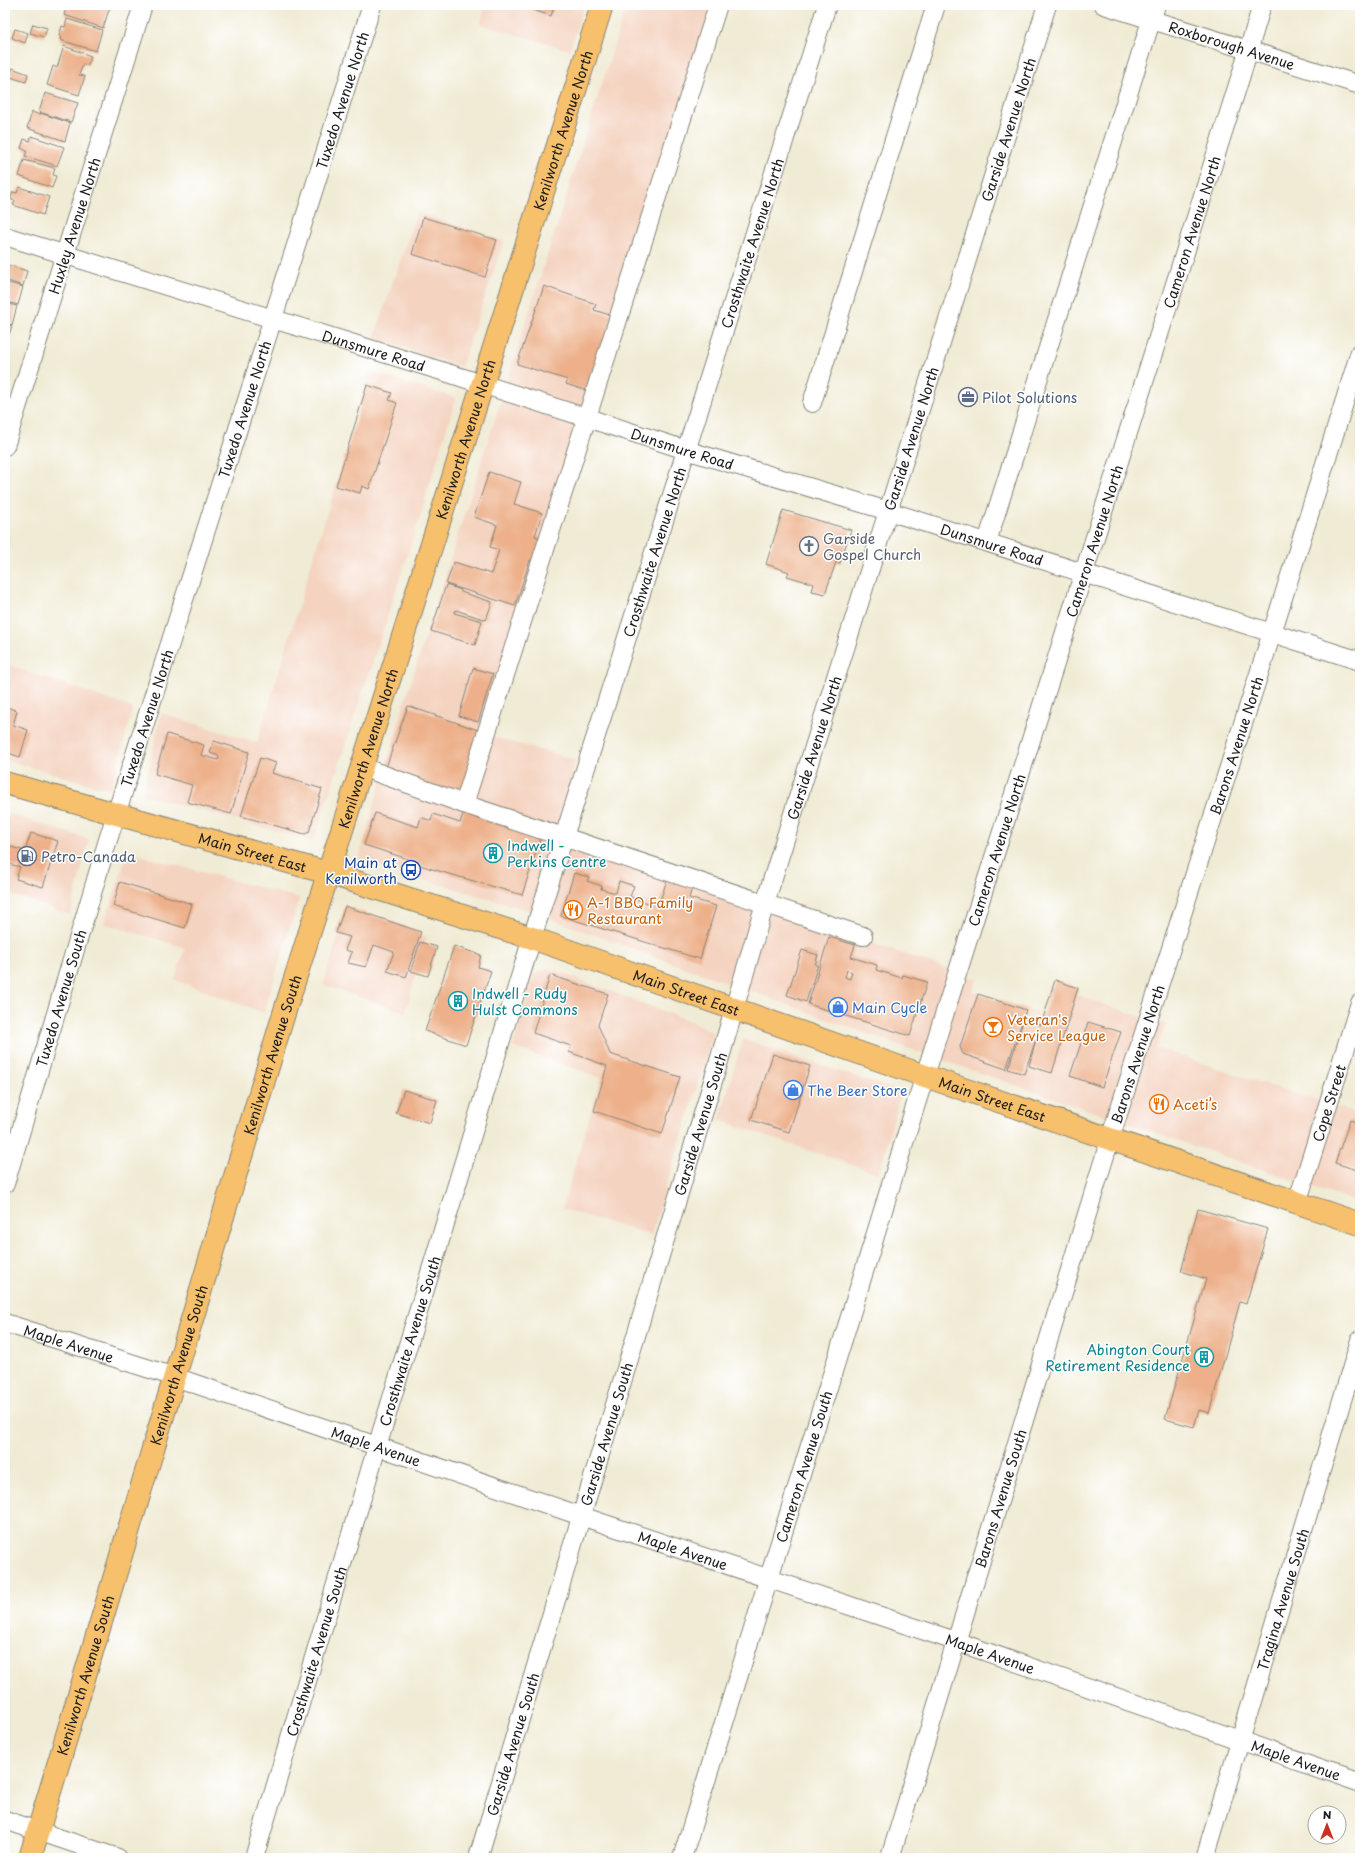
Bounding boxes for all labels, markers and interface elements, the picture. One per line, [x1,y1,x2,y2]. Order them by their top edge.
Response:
street label: Roxborough Avenue [1166,15,1298,75]
street label: Tuxedo Avenue North [310,29,373,172]
street label: Kenilworth Avenue North [527,48,598,213]
street label: Garside Avenue North [975,55,1040,204]
street label: Cameron Avenue North [1158,153,1225,311]
street label: Huxley Avenue North [43,154,105,297]
street label: Crosthwaite Avenue North [715,155,789,331]
street label: Dunsmure Road [320,324,428,376]
street label: Tuxedo Avenue North [213,338,276,481]
street label: Kenilworth Avenue North [430,357,500,522]
street label: Garside Avenue North [878,364,943,513]
office icon: Pilot Solutions [957,386,979,408]
place label: Pilot Solutions [982,387,1077,408]
street label: Dunsmure Road [628,422,736,474]
street label: Cameron Avenue North [1060,462,1128,620]
street label: Crosthwaite Avenue North [617,464,691,640]
street label: Dunsmure Road [938,518,1046,570]
place label: Garside Gospel Church [823,528,921,565]
church icon: Garside Gospel Church [798,535,820,557]
street label: Tuxedo Avenue North [115,647,178,789]
street label: Kenilworth Avenue North [333,666,403,831]
street label: Garside Avenue North [781,673,846,822]
street label: Barons Avenue North [1204,673,1268,818]
street label: Cameron Avenue North [962,771,1030,929]
street label: Main Street East [196,827,310,877]
place label: Indwell - Perkins Centre [507,835,606,872]
building icon: Indwell - Perkins Centre [482,842,504,864]
fuel station icon: Petro-Canada [16,845,38,867]
place label: Petro-Canada [41,846,136,867]
place label: Main at Kenilworth [325,852,397,889]
bus stop icon: Main at Kenilworth [400,859,422,881]
place label: A-1 BBQ Family Restaurant [587,892,693,929]
restaurant icon: A-1 BBQ Family Restaurant [562,899,584,921]
street label: Tuxedo Avenue South [30,927,91,1069]
street label: Main Street East [630,964,743,1021]
street label: Kenilworth Avenue South [238,972,306,1137]
street label: Barons Avenue North [1105,982,1169,1126]
place label: Indwell - Rudy Hulst Commons [472,983,578,1020]
building icon: Indwell - Rudy Hulst Commons [447,990,469,1012]
shop icon: Main Cycle [827,996,849,1018]
place label: Main Cycle [852,997,927,1018]
place label: Veteran's Service League [1007,1009,1106,1046]
bar icon: Veteran's Service League [982,1016,1004,1038]
street label: Garside Avenue South [668,1050,732,1198]
street label: Cope Street [1306,1061,1351,1144]
street label: Main Street East [936,1071,1049,1127]
shop icon: The Beer Store [782,1079,804,1101]
place label: The Beer Store [807,1080,907,1101]
restaurant icon: Aceti’s [1148,1093,1170,1115]
place label: Aceti’s [1173,1094,1217,1115]
street label: Crosthwaite Avenue South [374,1253,445,1428]
street label: Kenilworth Avenue South [144,1282,212,1447]
street label: Maple Avenue [21,1319,117,1368]
place label: Abington Court Retirement Residence [1045,1339,1190,1376]
building icon: Abington Court Retirement Residence [1193,1346,1215,1368]
street label: Garside Avenue South [575,1360,638,1508]
street label: Cameron Avenue South [770,1388,837,1545]
street label: Maple Avenue [329,1421,424,1471]
street label: Barons Avenue South [969,1426,1031,1570]
street label: Maple Avenue [635,1525,731,1575]
street label: Tragina Avenue South [1251,1526,1314,1673]
street label: Crosthwaite Avenue South [281,1563,351,1739]
street label: Kenilworth Avenue South [51,1592,119,1758]
street label: Maple Avenue [943,1628,1038,1679]
street label: Garside Avenue South [481,1670,544,1818]
street label: Maple Avenue [1249,1735,1344,1785]
north arrow [1307,1805,1347,1845]
text: N [1323,1806,1332,1823]

